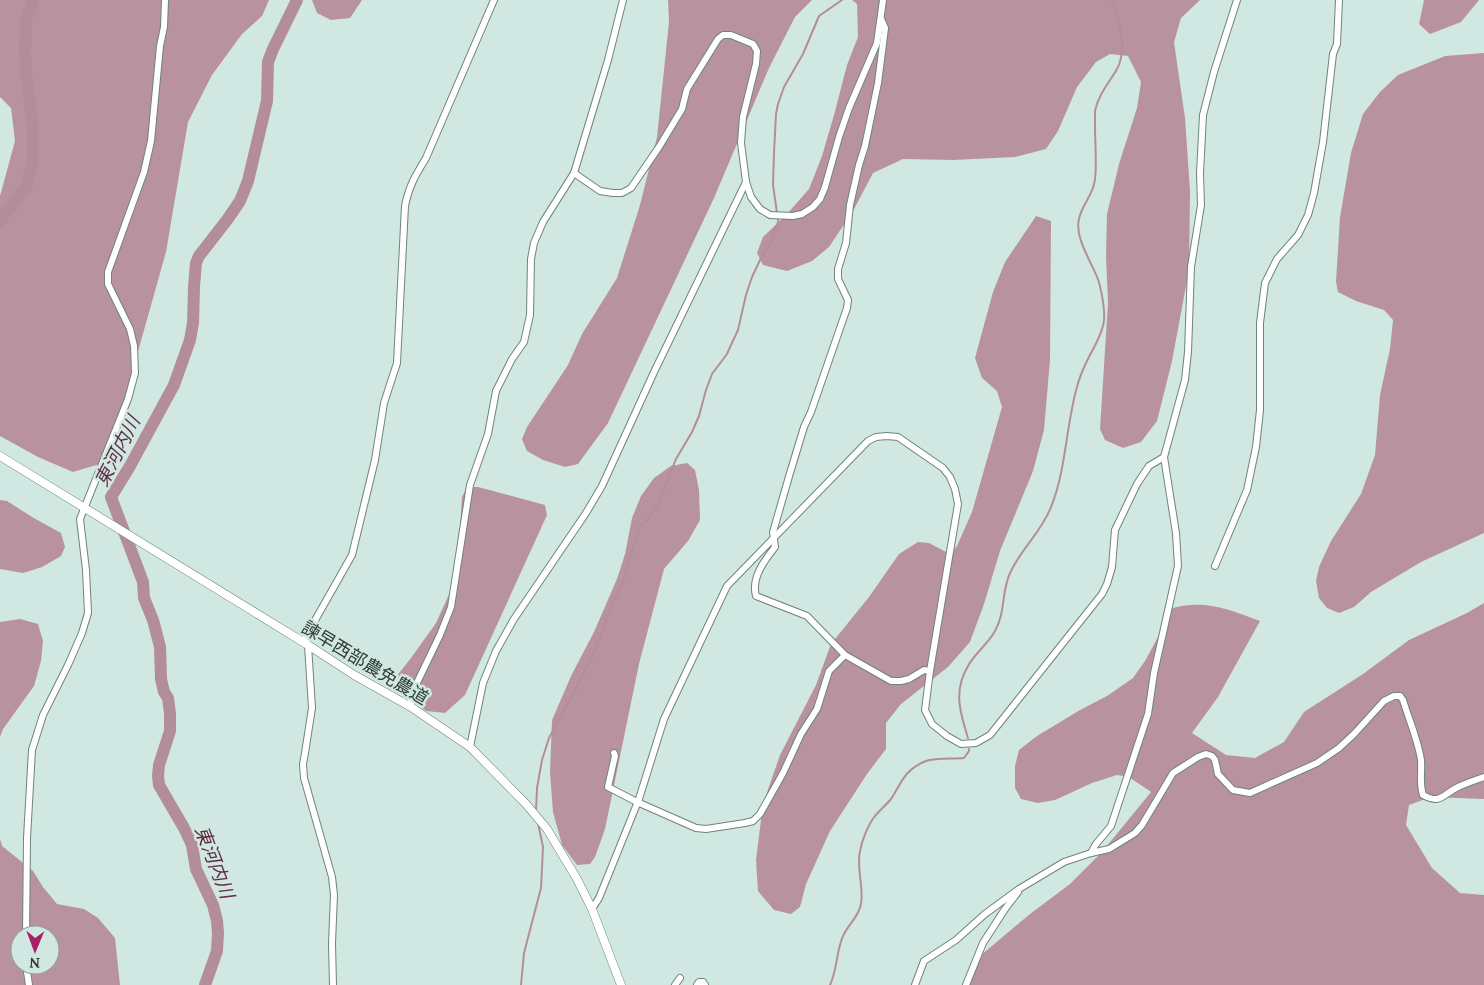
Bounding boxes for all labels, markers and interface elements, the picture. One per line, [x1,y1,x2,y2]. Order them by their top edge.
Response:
water label: 東河内川 [89,410,146,490]
street label: 諫早西部農免農道 [298,616,433,710]
water label: 東河内川 [190,822,241,904]
north arrow [10,925,60,975]
text: N [29,954,40,972]

